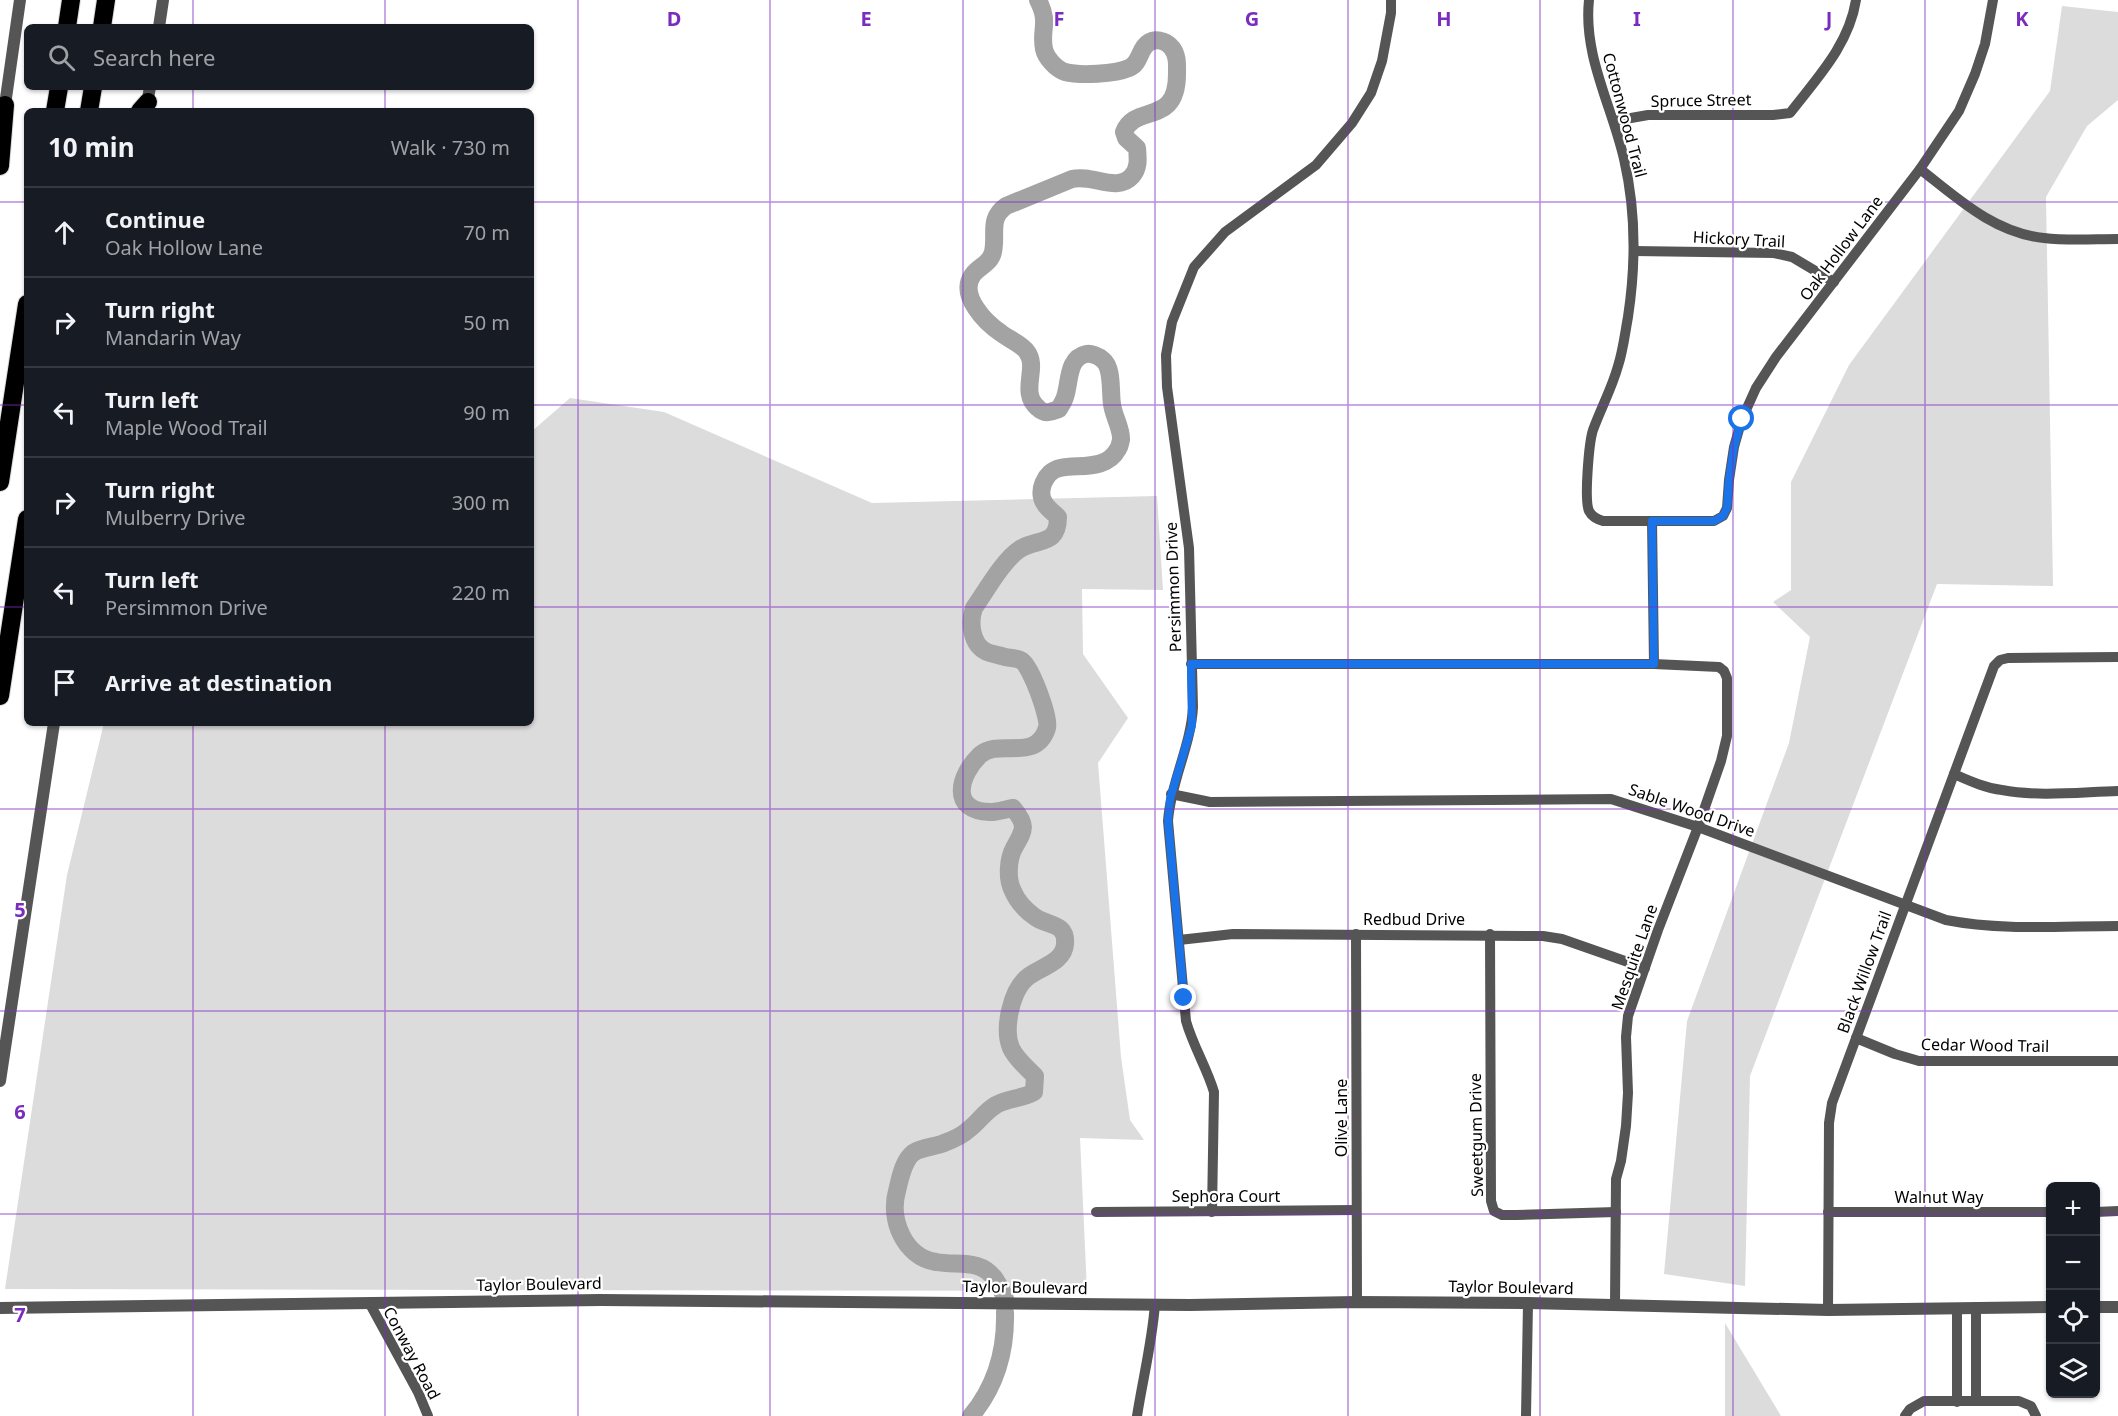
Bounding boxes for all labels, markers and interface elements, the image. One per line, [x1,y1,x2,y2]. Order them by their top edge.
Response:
text: D [667,5,681,32]
text: E [860,5,872,32]
text: F [1054,5,1064,32]
text: G [1245,5,1259,32]
text: H [1436,5,1452,32]
text: I [1633,5,1641,32]
text: J [1824,5,1832,32]
text: K [2015,5,2029,32]
search box [24,24,534,90]
icon: search [45,41,78,74]
text: Search here [93,42,215,72]
street label: Cottonwood Trail [1598,50,1652,180]
street label: Spruce Street [1650,88,1752,112]
text: 10 min [48,129,135,165]
text: Walk · 730 m [391,134,510,161]
street label: Oak Hollow Lane [1794,191,1888,305]
text: Continue [105,204,205,234]
icon: ahead [48,216,81,249]
text: 70 m [463,219,510,246]
street label: Hickory Trail [1692,226,1786,252]
text: Oak Hollow Lane [105,234,263,261]
text: Turn right [105,294,215,324]
icon: right [48,306,81,339]
text: 50 m [463,309,510,336]
text: Mandarin Way [105,324,241,351]
text: Turn left [105,384,199,414]
icon: left [48,396,81,429]
text: 90 m [463,399,510,426]
route start [1728,405,1754,431]
text: Maple Wood Trail [105,414,268,441]
text: Turn right [105,474,215,504]
icon: right [48,486,81,519]
text: 300 m [452,489,510,516]
text: Mulberry Drive [105,504,246,531]
street label: Persimmon Drive [1160,521,1186,653]
text: Turn left [105,564,199,594]
icon: left [48,576,81,609]
text: 220 m [452,579,510,606]
text: Persimmon Drive [105,594,268,621]
icon: arrive [48,666,81,699]
text: Arrive at destination [105,667,332,697]
street label: Sable Wood Drive [1626,778,1758,842]
text: 5 [14,896,26,923]
street label: Mesquite Lane [1606,901,1662,1013]
street label: Redbud Drive [1363,908,1465,930]
street label: Black Willow Trail [1832,908,1896,1036]
route end [1170,984,1196,1010]
street label: Cedar Wood Trail [1921,1033,2049,1057]
street label: Sweetgum Drive [1464,1073,1488,1197]
street label: Olive Lane [1330,1079,1352,1157]
text: 6 [14,1098,26,1125]
map controls [2046,1182,2100,1398]
button: + [2046,1182,2100,1236]
street label: Sephora Court [1172,1185,1281,1207]
street label: Walnut Way [1894,1186,1984,1208]
button: − [2046,1236,2100,1290]
street label: Taylor Boulevard [476,1272,602,1296]
street label: Taylor Boulevard [962,1275,1088,1299]
street label: Taylor Boulevard [1448,1275,1574,1299]
button: locate [2046,1290,2100,1344]
text: 7 [14,1301,26,1328]
street label: Conway Road [378,1303,446,1403]
button: layers [2046,1344,2100,1398]

